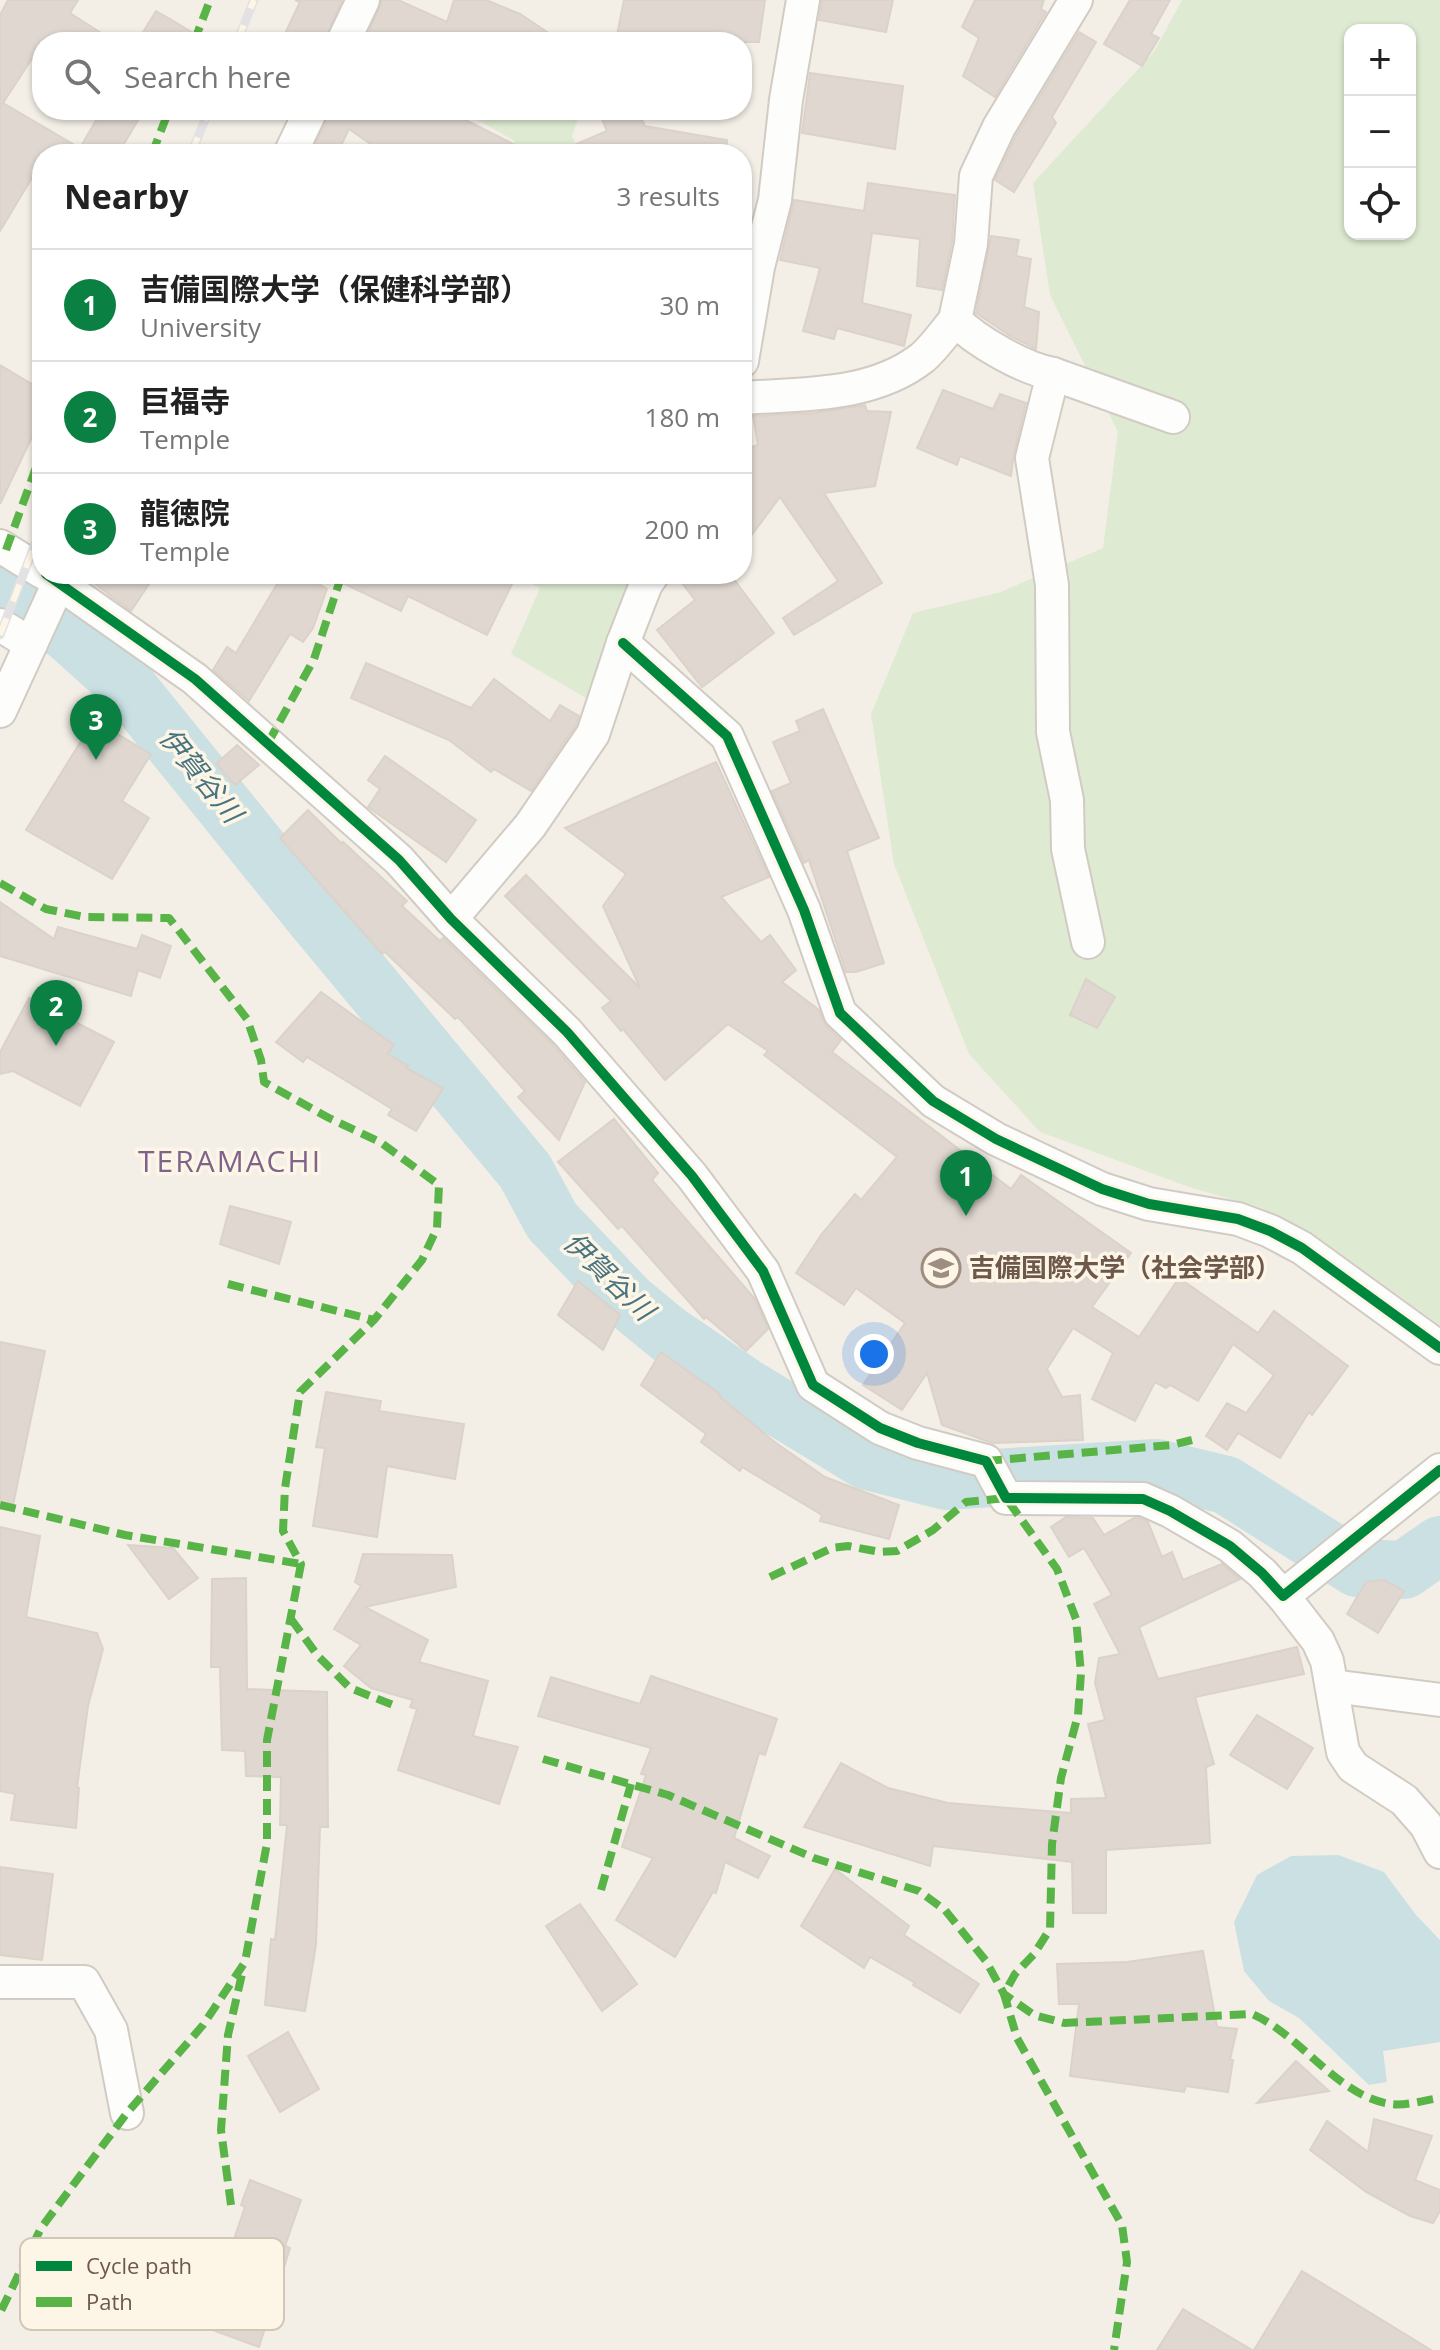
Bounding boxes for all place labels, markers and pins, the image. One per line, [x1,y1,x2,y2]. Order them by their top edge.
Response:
pin: 3 [70,694,122,760]
pin: 2 [30,980,82,1046]
pin: 1 [940,1150,992,1216]
school or university icon: 吉備国際大学（社会学部） [920,1247,962,1289]
place label: 吉備国際大学（社会学部） [969,1249,1281,1285]

